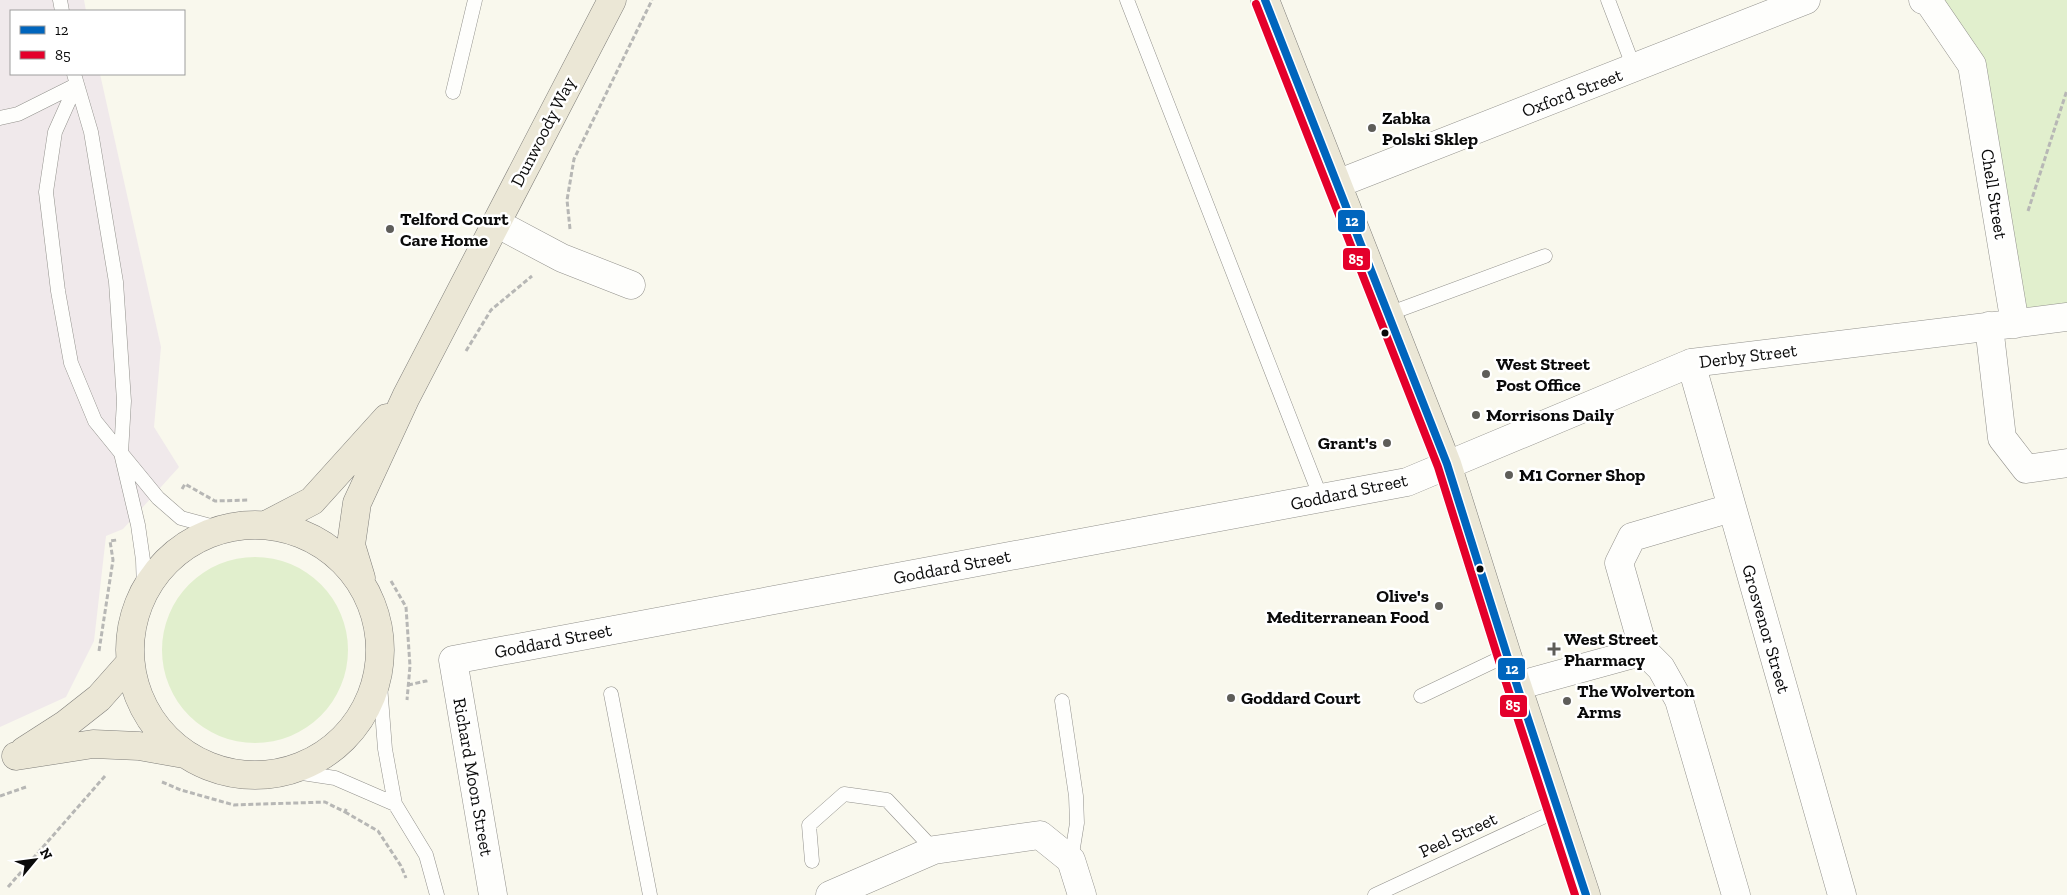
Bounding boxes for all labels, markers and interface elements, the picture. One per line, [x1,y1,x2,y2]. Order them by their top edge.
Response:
legend [10,10,185,75]
text: 12 [55,21,69,39]
text: 85 [55,46,71,64]
street label: Oxford Street [1519,64,1626,122]
street label: Dunwoody Way [506,73,580,191]
place label: Zabka Polski Sklep [1382,107,1478,150]
marker: Zabka Polski Sklep [1366,122,1378,134]
street label: Chell Street [1976,147,2012,241]
place label: Telford Court Care Home [400,208,509,251]
line badge: 12 [1337,209,1366,233]
text: 12 [1345,213,1359,230]
marker: Telford Court Care Home [384,223,396,235]
line badge: 85 [1342,247,1371,271]
text: 85 [1349,251,1363,268]
unlabelled marker [1380,328,1390,338]
street label: Derby Street [1698,339,1798,373]
place label: West Street Post Office [1496,353,1591,396]
marker: West Street Post Office [1480,368,1492,380]
place label: Morrisons Daily [1486,404,1614,426]
marker: Morrisons Daily [1470,409,1482,421]
place label: Grant's [1318,432,1377,454]
marker: Grant's [1381,437,1393,449]
place label: M1 Corner Shop [1519,464,1645,486]
street label: Goddard Street [1288,469,1410,515]
marker: M1 Corner Shop [1503,469,1515,481]
street label: Goddard Street [891,545,1013,589]
street label: Grosvenor Street [1737,562,1795,696]
unlabelled marker [1475,564,1485,574]
place label: Olive's Mediterranean Food [1266,585,1430,628]
marker: Olive's Mediterranean Food [1433,600,1445,612]
street label: Goddard Street [492,619,614,663]
place label: West Street Pharmacy [1564,628,1659,671]
marker: West Street Pharmacy [1548,643,1560,655]
line badge: 12 [1497,657,1526,681]
text: 12 [1505,661,1519,678]
place label: The Wolverton Arms [1577,680,1695,723]
place label: Goddard Court [1241,687,1361,709]
marker: Goddard Court [1225,692,1237,704]
line badge: 85 [1499,694,1528,718]
marker: The Wolverton Arms [1561,695,1573,707]
street label: Richard Moon Street [448,696,498,858]
text: 85 [1506,697,1520,714]
street label: Peel Street [1416,807,1501,863]
north arrow [10,835,60,885]
text: N [36,845,56,863]

